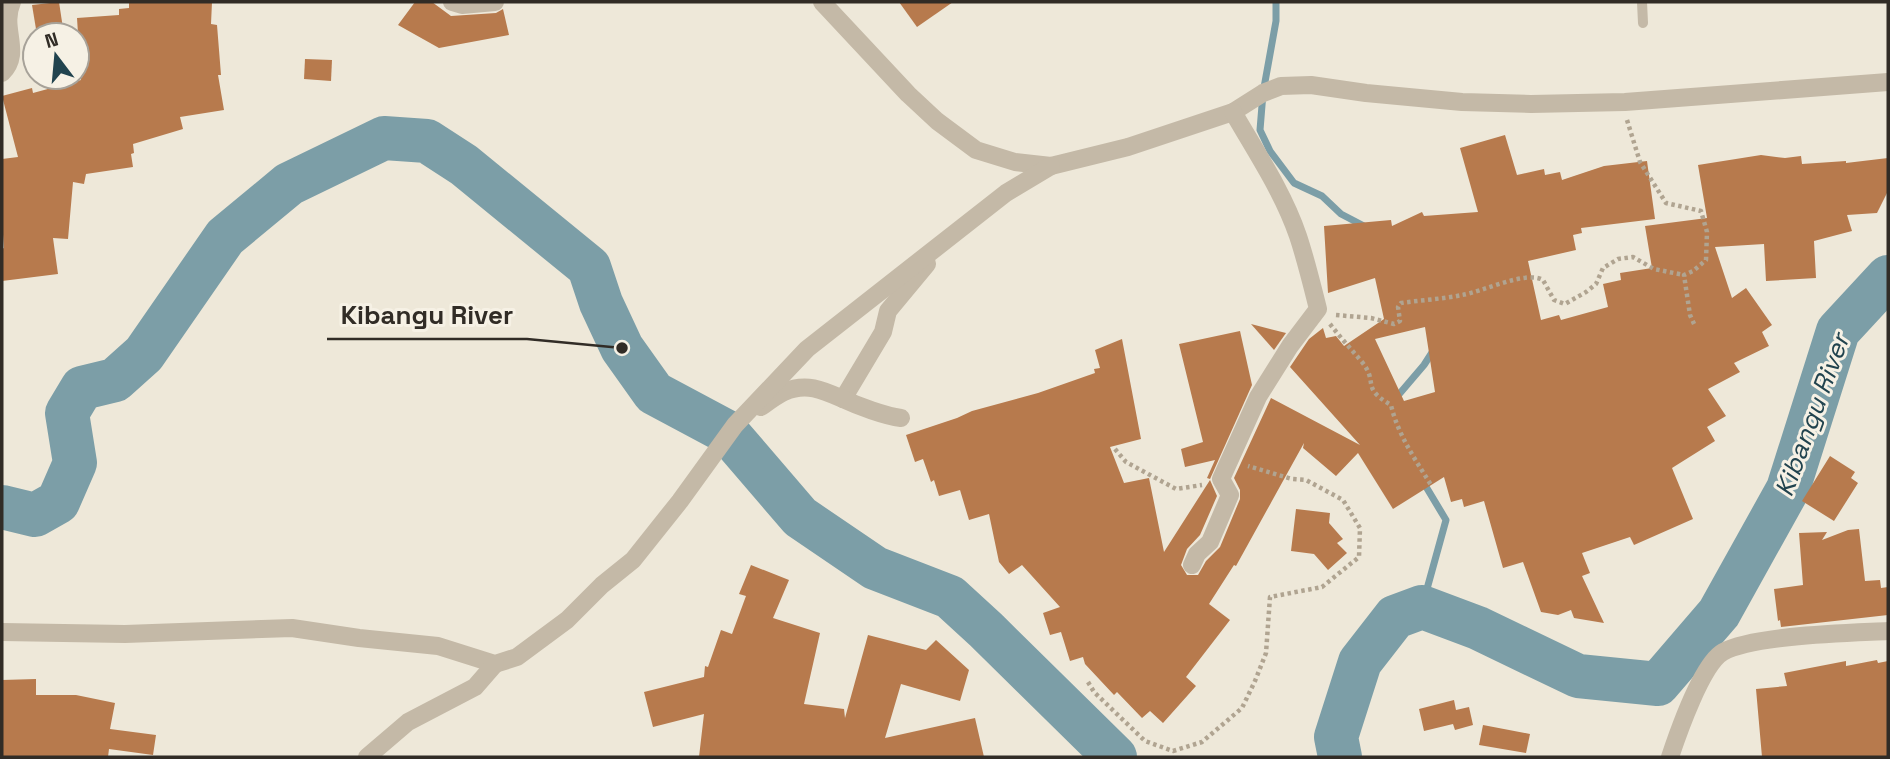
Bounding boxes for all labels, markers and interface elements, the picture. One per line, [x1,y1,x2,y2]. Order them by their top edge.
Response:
north arrow [21,21,91,91]
text: N [42,26,61,54]
callout: Kibangu River [327,292,527,339]
text: Kibangu River [341,298,513,332]
water label: Kibangu River [1767,326,1858,501]

